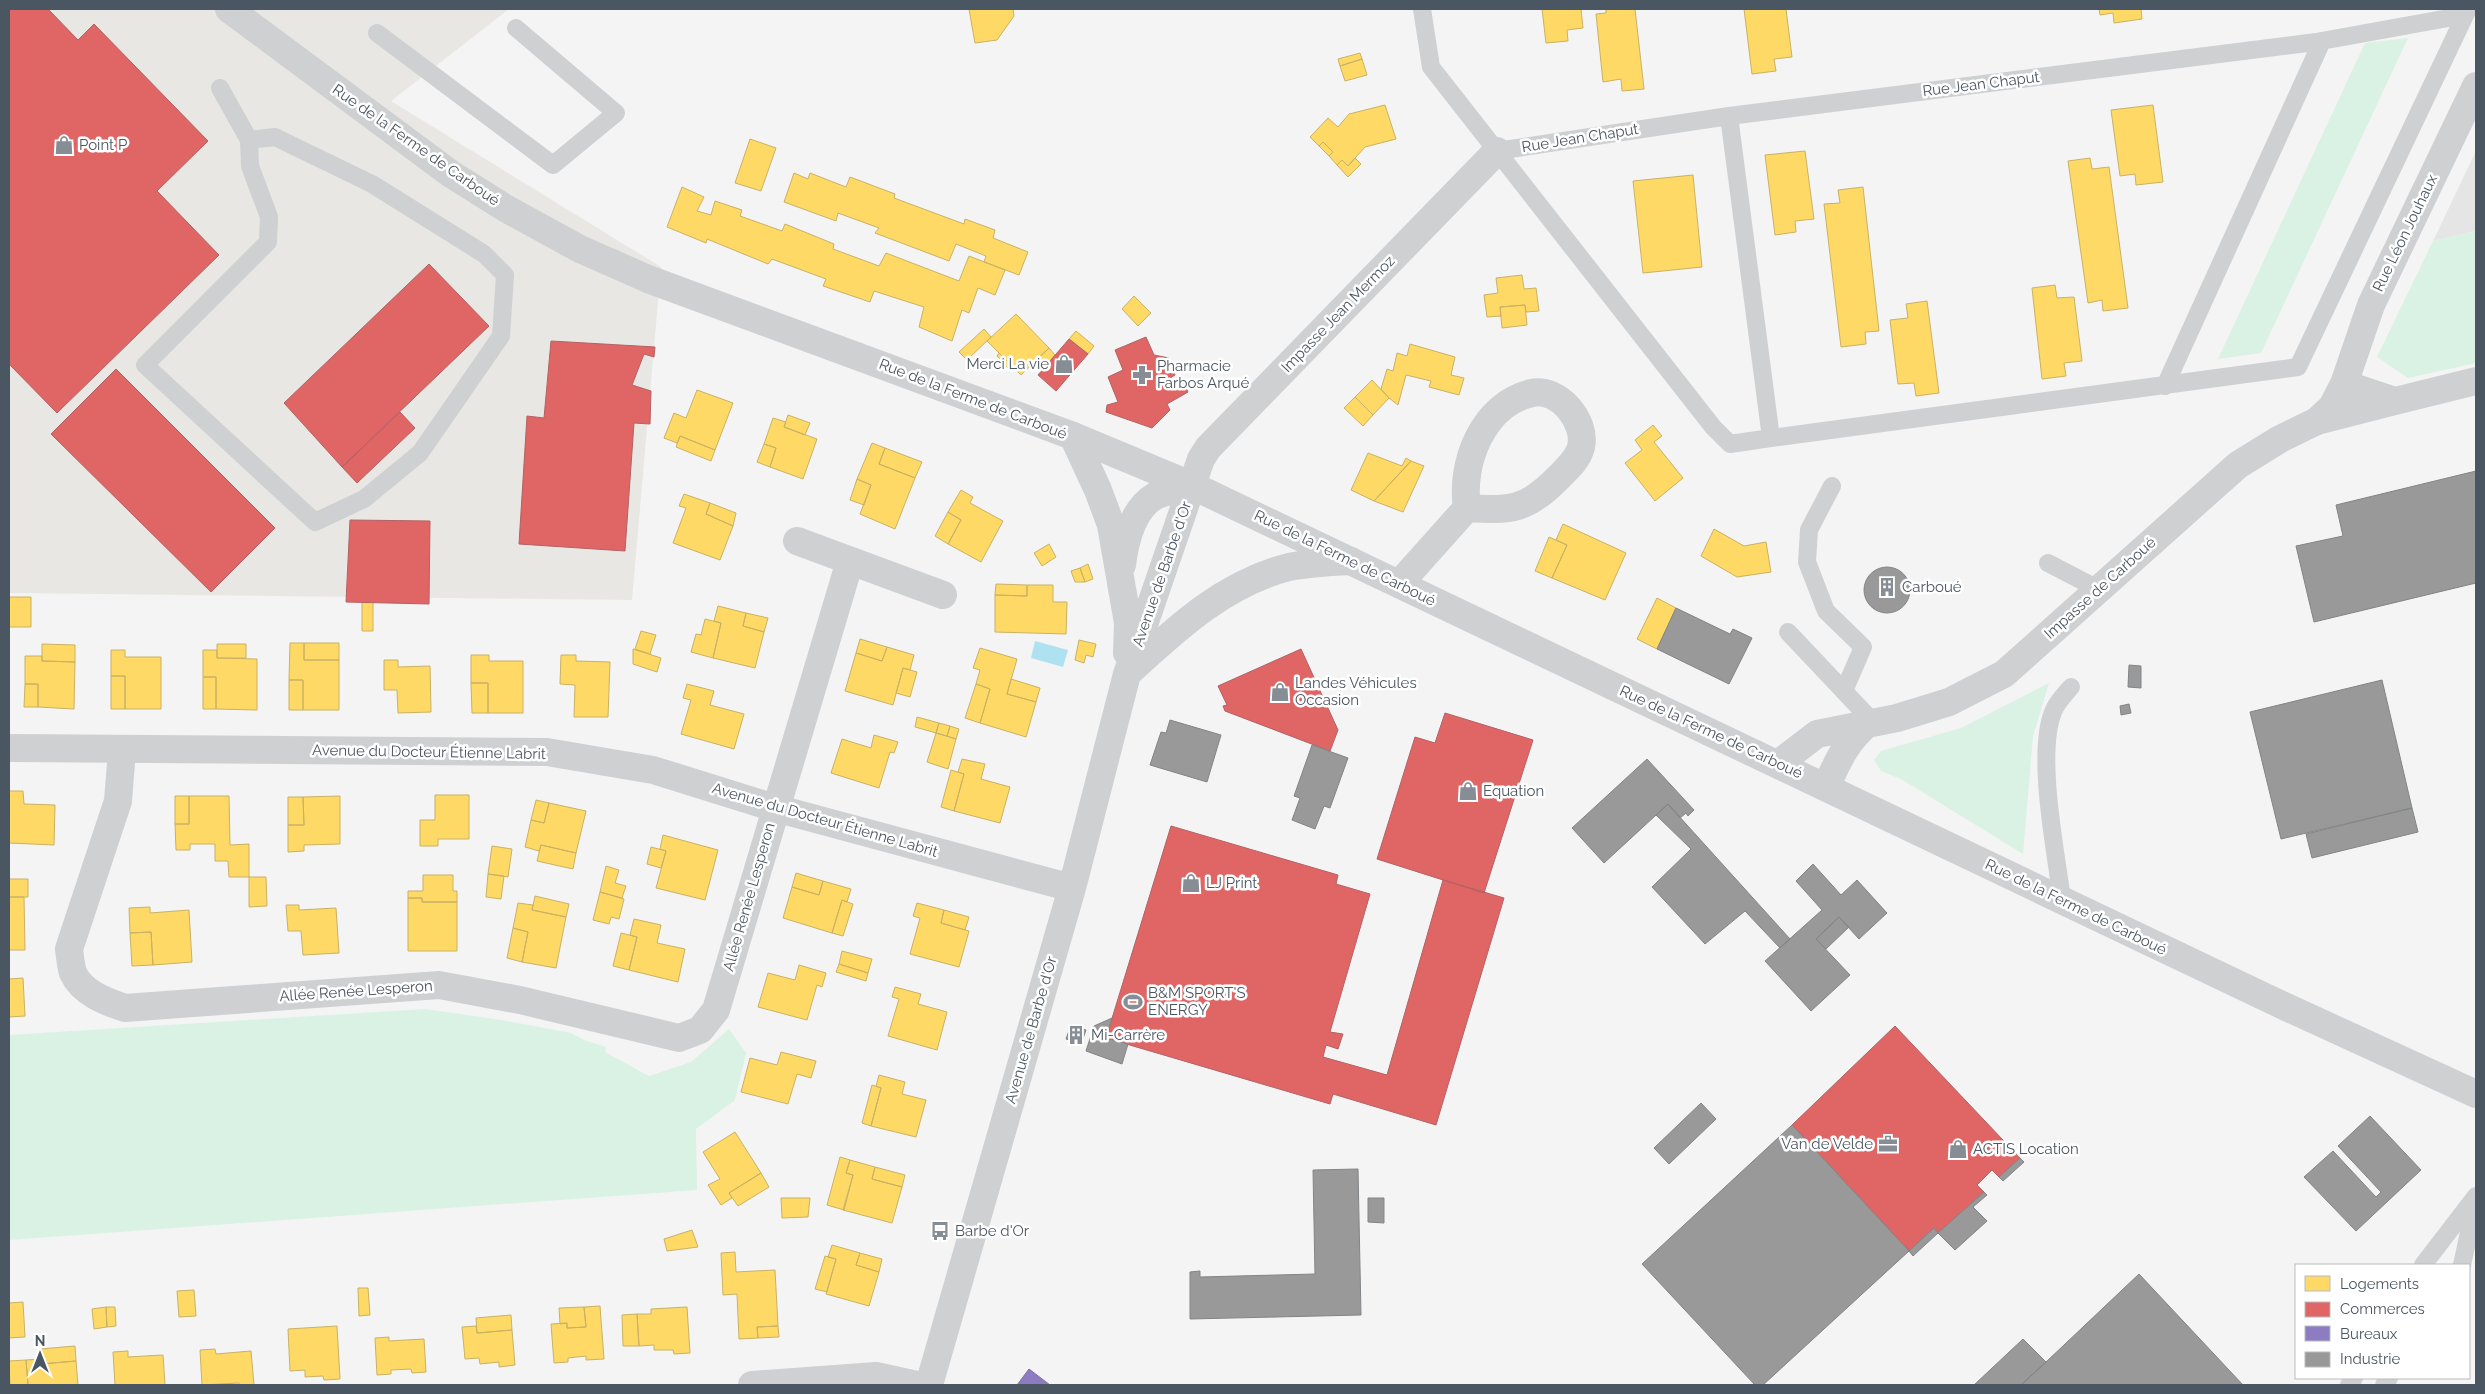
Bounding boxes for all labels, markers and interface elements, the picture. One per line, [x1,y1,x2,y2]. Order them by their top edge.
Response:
street label: Rue Jean Chaput [1921,68,2041,100]
street label: Rue de la Ferme de Carboué [329,80,503,210]
street label: Rue Jean Chaput [1520,120,1640,156]
shop icon: Point P [53,134,75,156]
place label: Point P [79,136,127,154]
street label: Rue Léon Jouhaux [2369,171,2441,294]
street label: Impasse Jean Mermoz [1278,252,1398,376]
shop icon: Merci La vie [1053,353,1075,375]
street label: Rue de la Ferme de Carboué [877,355,1070,443]
place label: Merci La vie [966,355,1049,373]
place label: Pharmacie Farbos Arqué [1157,357,1249,392]
pharmacy icon: Pharmacie Farbos Arqué [1131,364,1153,386]
street label: Avenue de Barbe d'Or [1129,498,1196,649]
street label: Rue de la Ferme de Carboué [1251,506,1439,610]
street label: Impasse de Carboué [2041,533,2160,643]
building icon: Carboué [1876,576,1898,598]
place label: Carboué [1902,578,1962,596]
place label: Landes Véhicules Occasion [1295,674,1417,709]
shop icon: Landes Véhicules Occasion [1269,681,1291,703]
street label: Rue de la Ferme de Carboué [1617,682,1805,782]
street label: Avenue du Docteur Étienne Labrit [312,741,546,763]
street label: Avenue du Docteur Étienne Labrit [710,779,940,861]
shop icon: Equation [1457,780,1479,802]
place label: Equation [1483,782,1544,800]
street label: Allée Renée Lesperon [719,821,779,973]
street label: Rue de la Ferme de Carboué [1982,855,2170,959]
shop icon: LJ Print [1180,872,1202,894]
place label: LJ Print [1206,874,1257,892]
street label: Avenue de Barbe d'Or [1001,954,1061,1106]
street label: Allée Renée Lesperon [279,977,433,1005]
place label: B&M SPORT'S ENERGY [1148,984,1246,1019]
sports icon: B&M SPORT'S ENERGY [1122,991,1144,1013]
building icon: Mi-Carrère [1065,1024,1087,1046]
place label: Mi-Carrère [1091,1026,1165,1044]
office icon: Van de Velde [1877,1133,1899,1155]
place label: Van de Velde [1781,1135,1873,1153]
shop icon: ACTIS Location [1947,1138,1969,1160]
place label: ACTIS Location [1973,1140,2079,1158]
bus stop icon: Barbe d'Or [929,1220,951,1242]
place label: Barbe d'Or [955,1222,1030,1240]
legend [2295,1264,2470,1379]
text: Logements [2340,1275,2419,1293]
text: Commerces [2340,1300,2425,1318]
text: Bureaux [2340,1325,2398,1343]
north arrow [15,1329,65,1379]
text: N [35,1333,45,1349]
text: Industrie [2340,1350,2401,1368]

